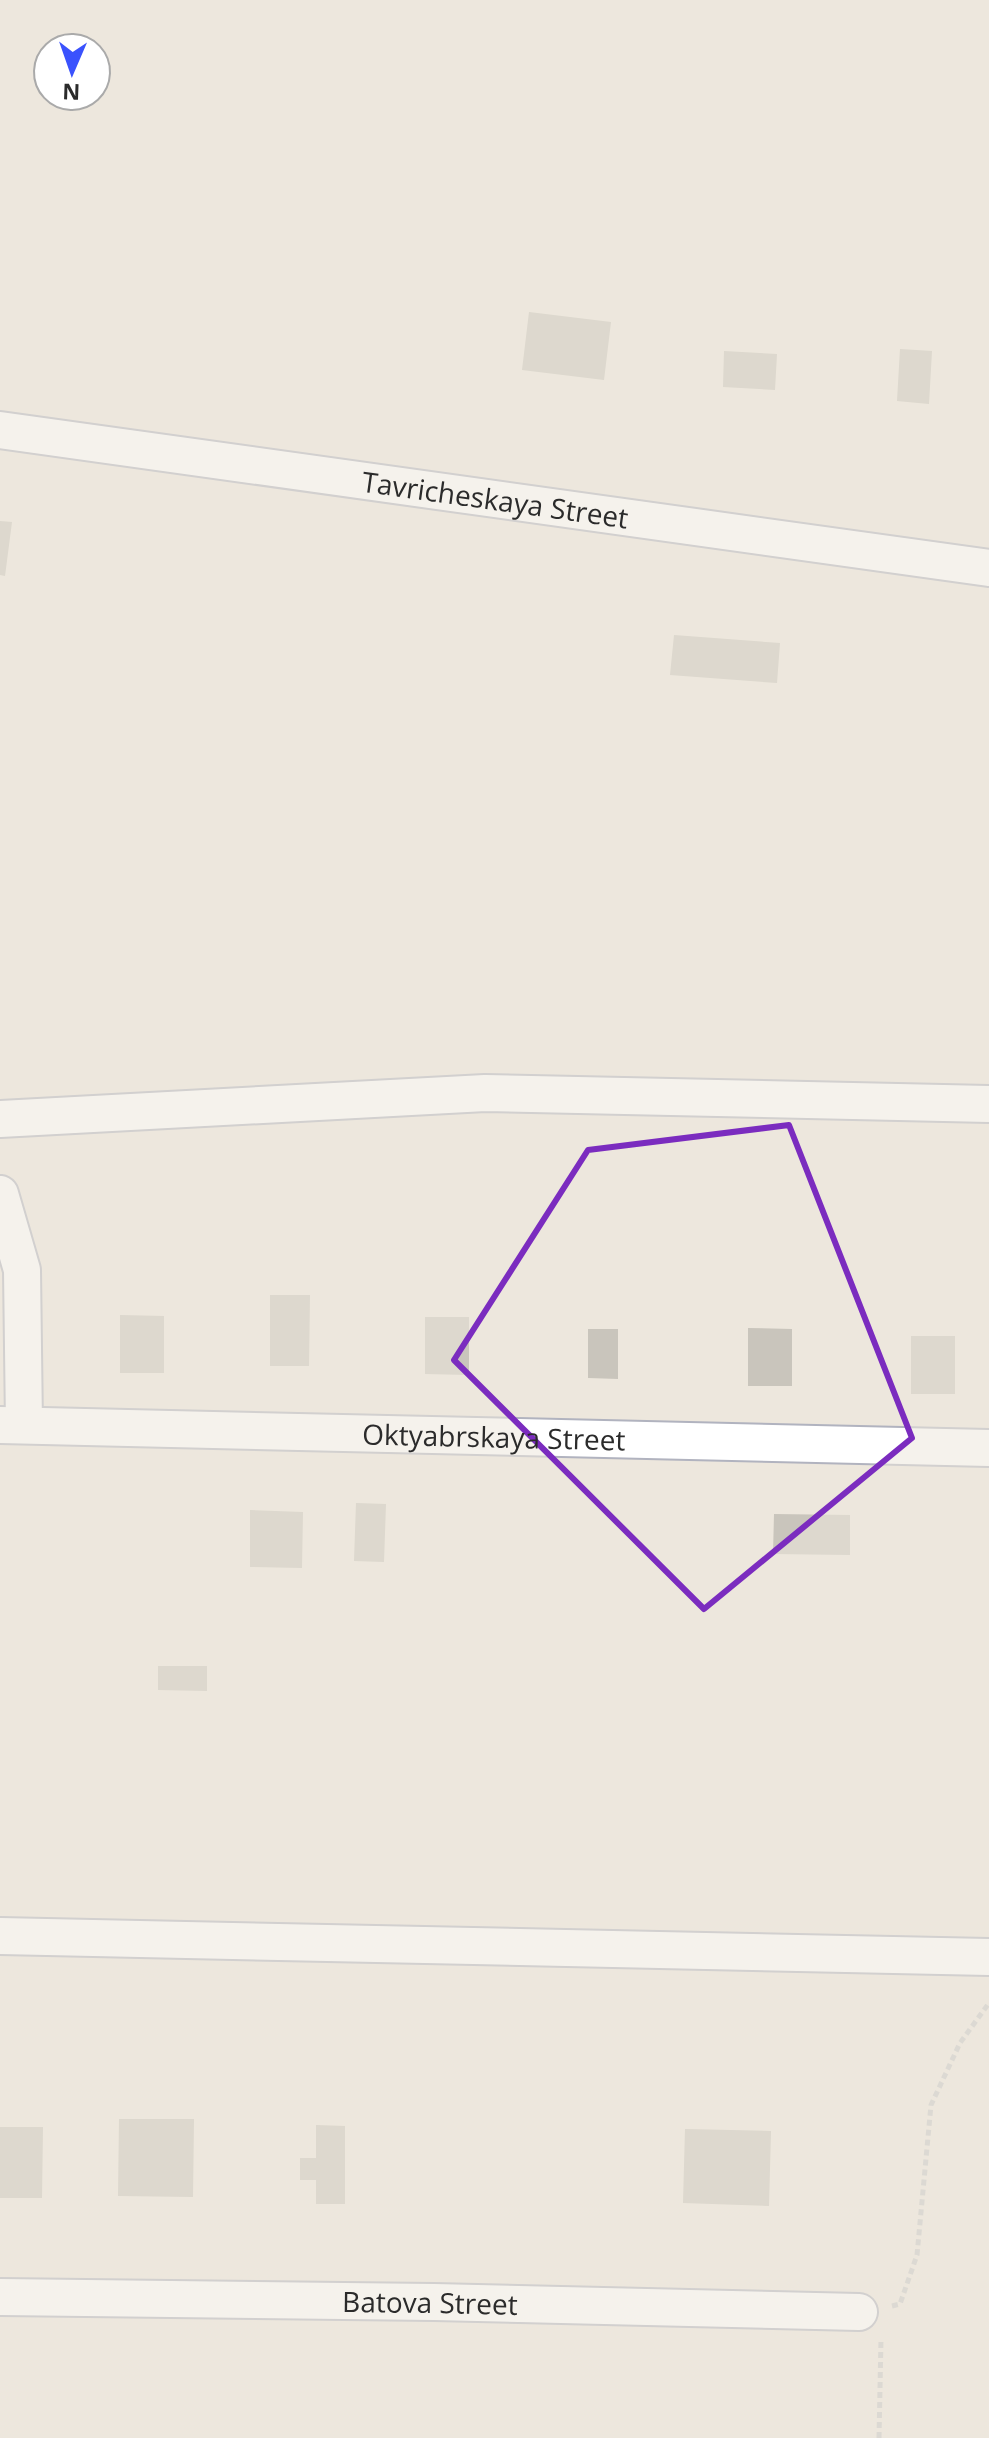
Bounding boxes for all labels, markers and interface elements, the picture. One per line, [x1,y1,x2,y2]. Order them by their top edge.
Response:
north arrow [32,32,112,112]
text: N [62,78,81,108]
street label: Tavricheskaya Street [360,462,631,536]
street label: Oktyabrskaya Street [362,1414,626,1459]
street label: Batova Street [342,2282,518,2323]

